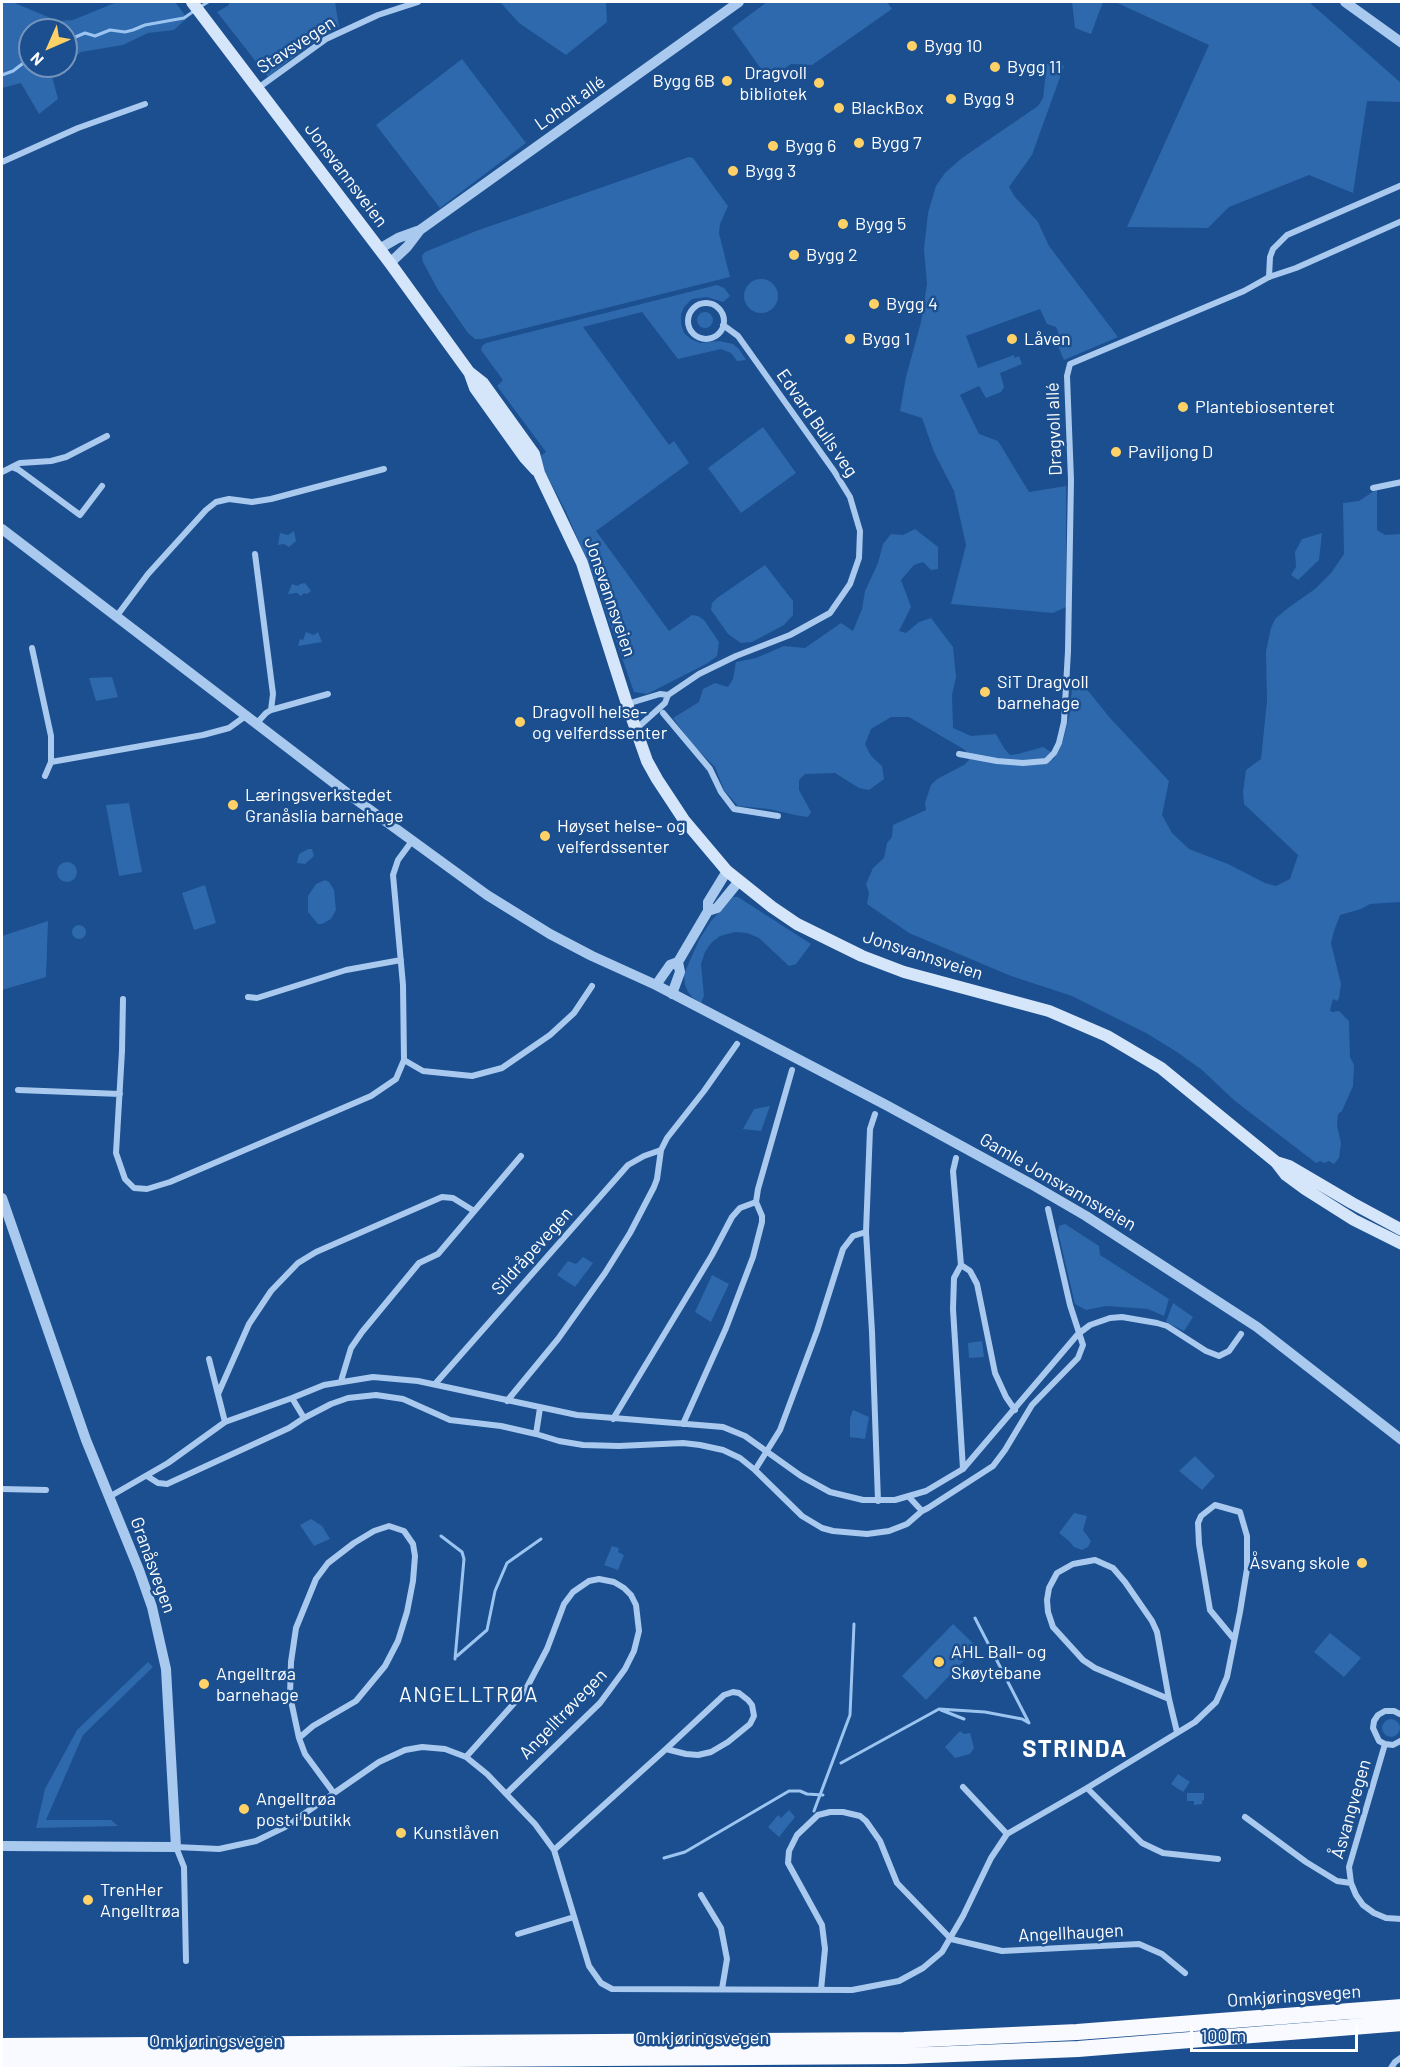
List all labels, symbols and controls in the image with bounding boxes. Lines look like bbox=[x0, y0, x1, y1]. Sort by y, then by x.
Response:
street label: Stavsvegen bbox=[253, 12, 339, 78]
north arrow bbox=[18, 18, 78, 78]
place label: Bygg 10 bbox=[924, 35, 982, 57]
marker: Bygg 10 bbox=[905, 39, 919, 53]
text: N bbox=[26, 49, 47, 70]
place label: Bygg 11 bbox=[1007, 56, 1062, 78]
marker: Bygg 11 bbox=[988, 60, 1002, 74]
place label: Dragvoll bibliotek bbox=[739, 62, 807, 104]
place label: Bygg 6B bbox=[653, 70, 715, 92]
street label: Loholt allé bbox=[531, 71, 609, 135]
marker: Bygg 6B bbox=[720, 74, 734, 88]
marker: Dragvoll bibliotek bbox=[812, 76, 826, 90]
place label: Bygg 9 bbox=[963, 88, 1014, 110]
marker: Bygg 9 bbox=[944, 92, 958, 106]
place label: BlackBox bbox=[851, 97, 923, 119]
marker: BlackBox bbox=[832, 101, 846, 115]
street label: Jonsvannsveien bbox=[300, 119, 392, 231]
place label: Bygg 7 bbox=[871, 132, 921, 154]
place label: Bygg 6 bbox=[785, 135, 836, 157]
marker: Bygg 7 bbox=[852, 136, 866, 150]
marker: Bygg 6 bbox=[766, 139, 780, 153]
place label: Bygg 3 bbox=[745, 160, 796, 182]
marker: Bygg 3 bbox=[726, 164, 740, 178]
place label: Bygg 5 bbox=[855, 213, 906, 235]
marker: Bygg 5 bbox=[836, 217, 850, 231]
place label: Bygg 2 bbox=[806, 244, 858, 266]
marker: Bygg 2 bbox=[787, 248, 801, 262]
place label: Bygg 4 bbox=[886, 293, 938, 315]
marker: Bygg 4 bbox=[867, 297, 881, 311]
place label: Bygg 1 bbox=[862, 328, 910, 350]
place label: Låven bbox=[1024, 328, 1071, 350]
marker: Bygg 1 bbox=[843, 332, 857, 346]
marker: Låven bbox=[1005, 332, 1019, 346]
street label: Edvard Bulls veg bbox=[772, 365, 862, 481]
street label: Dragvoll allé bbox=[1042, 382, 1066, 476]
place label: Plantebiosenteret bbox=[1195, 396, 1335, 418]
marker: Plantebiosenteret bbox=[1176, 400, 1190, 414]
place label: Paviljong D bbox=[1128, 441, 1213, 463]
marker: Paviljong D bbox=[1109, 445, 1123, 459]
street label: Jonsvannsveien bbox=[579, 534, 641, 660]
place label: SiT Dragvoll barnehage bbox=[997, 671, 1089, 714]
marker: SiT Dragvoll barnehage bbox=[978, 685, 992, 699]
place label: Dragvoll helse- og velferdssenter bbox=[532, 701, 667, 744]
marker: Dragvoll helse- og velferdssenter bbox=[513, 715, 527, 729]
place label: Læringsverkstedet Granåslia barnehage bbox=[245, 784, 404, 826]
marker: Læringsverkstedet Granåslia barnehage bbox=[226, 798, 240, 812]
place label: Høyset helse- og velferdssenter bbox=[557, 815, 686, 858]
marker: Høyset helse- og velferdssenter bbox=[538, 829, 552, 843]
street label: Jonsvannsveien bbox=[860, 925, 986, 985]
street label: Gamle Jonsvannsveien bbox=[976, 1128, 1140, 1236]
street label: Sildråpevegen bbox=[487, 1203, 577, 1299]
street label: Granåsvegen bbox=[126, 1514, 180, 1616]
place label: Åsvang skole bbox=[1250, 1552, 1350, 1574]
marker: Åsvang skole bbox=[1355, 1556, 1369, 1570]
place label: AHL Ball- og Skøytebane bbox=[951, 1641, 1046, 1684]
marker: AHL Ball- og Skøytebane bbox=[932, 1655, 946, 1669]
place label: Angelltrøa barnehage bbox=[216, 1663, 299, 1706]
street label: Angelltrøvegen bbox=[515, 1664, 611, 1764]
marker: Angelltrøa barnehage bbox=[197, 1677, 211, 1691]
district label: ANGELLTRØA bbox=[399, 1682, 539, 1708]
district label: STRINDA bbox=[1022, 1735, 1128, 1763]
street label: Åsvangvegen bbox=[1326, 1757, 1376, 1861]
place label: Angelltrøa post i butikk bbox=[256, 1788, 351, 1830]
marker: Angelltrøa post i butikk bbox=[237, 1802, 251, 1816]
place label: Kunstlåven bbox=[413, 1822, 499, 1844]
marker: Kunstlåven bbox=[394, 1826, 408, 1840]
place label: TrenHer Angelltrøa bbox=[100, 1879, 180, 1922]
marker: TrenHer Angelltrøa bbox=[81, 1893, 95, 1907]
street label: Angellhaugen bbox=[1018, 1919, 1124, 1947]
street label: Omkjøringsvegen bbox=[1226, 1981, 1362, 2011]
scale bar bbox=[1193, 2013, 1361, 2051]
text: 100 m bbox=[1201, 2024, 1246, 2046]
street label: Omkjøringsvegen bbox=[635, 2027, 769, 2049]
street label: Omkjøringsvegen bbox=[149, 2030, 283, 2052]

